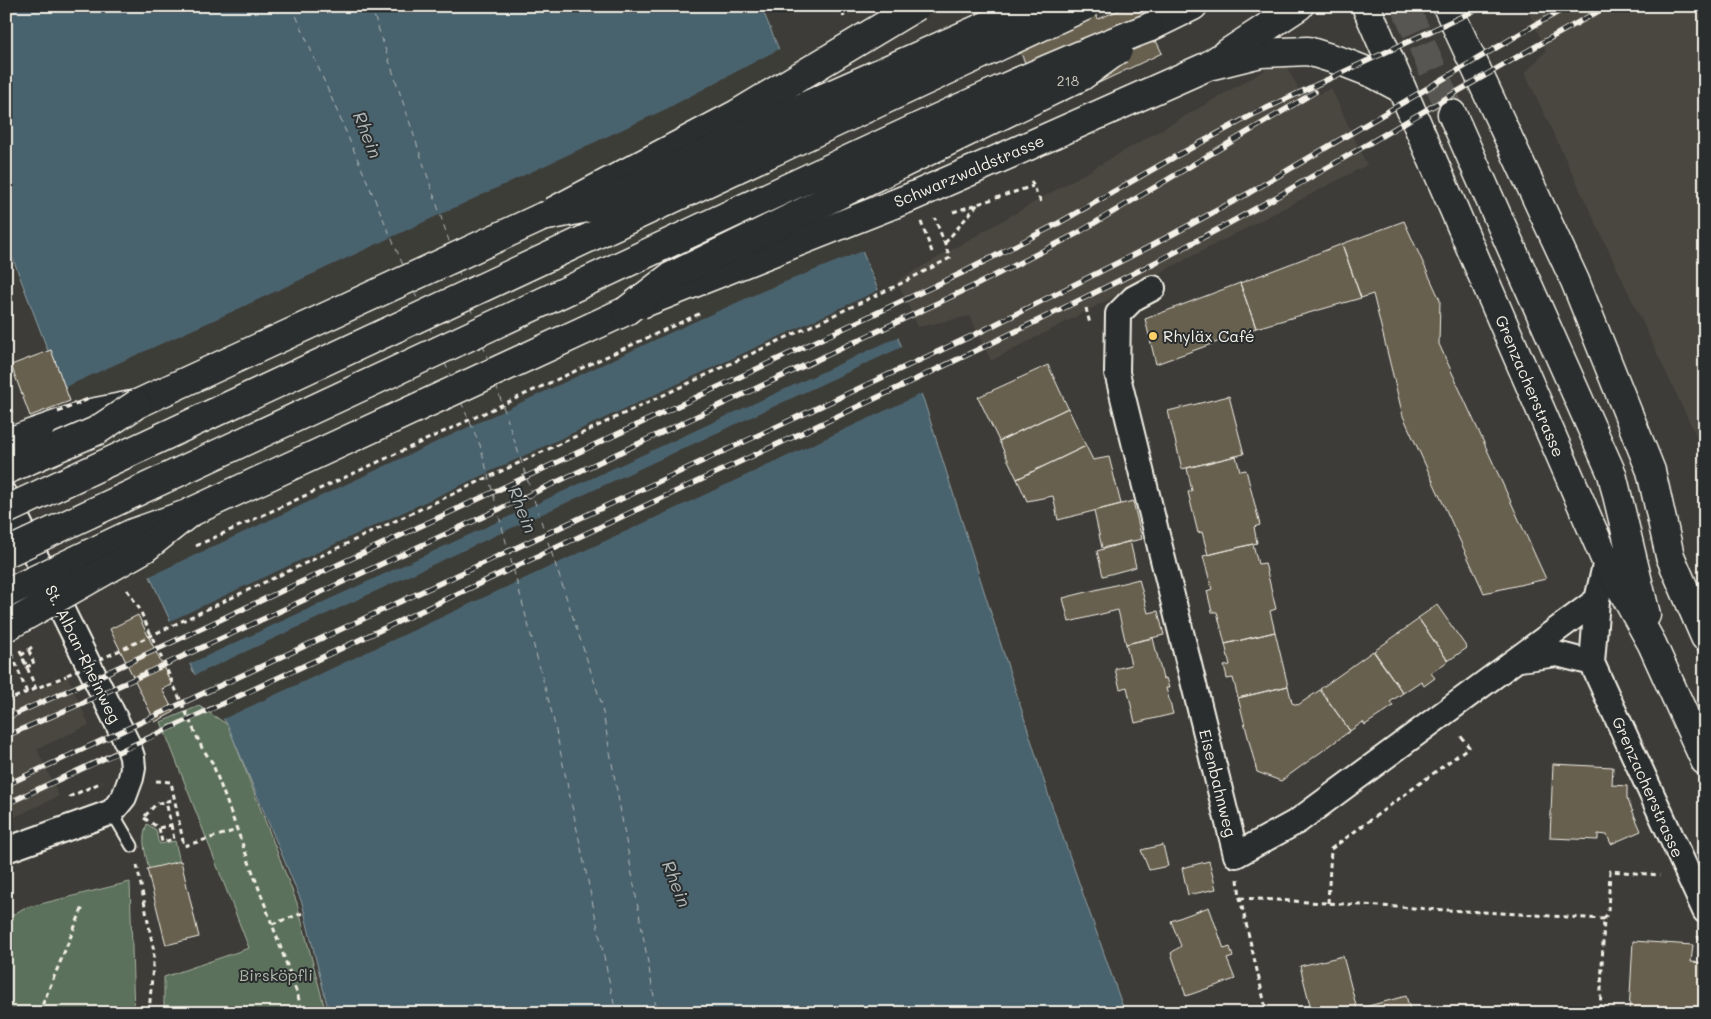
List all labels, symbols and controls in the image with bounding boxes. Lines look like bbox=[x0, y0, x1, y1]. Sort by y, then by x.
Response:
house number: 218 bbox=[1057, 71, 1079, 90]
water label: Rhein bbox=[348, 108, 388, 162]
street label: Schwarzwaldstrasse bbox=[890, 129, 1047, 212]
street label: Grenzacherstrasse bbox=[1491, 312, 1570, 460]
place label: Rhyläx Café bbox=[1163, 325, 1255, 346]
marker: Rhyläx Café bbox=[1147, 330, 1159, 342]
water label: Rhein bbox=[503, 483, 543, 537]
street label: St. Alban-Rheinweg bbox=[41, 581, 126, 726]
street label: Grenzacherstrasse bbox=[1608, 713, 1689, 861]
street label: Eisenbahnweg bbox=[1195, 727, 1242, 839]
water label: Rhein bbox=[657, 857, 697, 911]
park label: Birsköpfli bbox=[239, 964, 313, 985]

